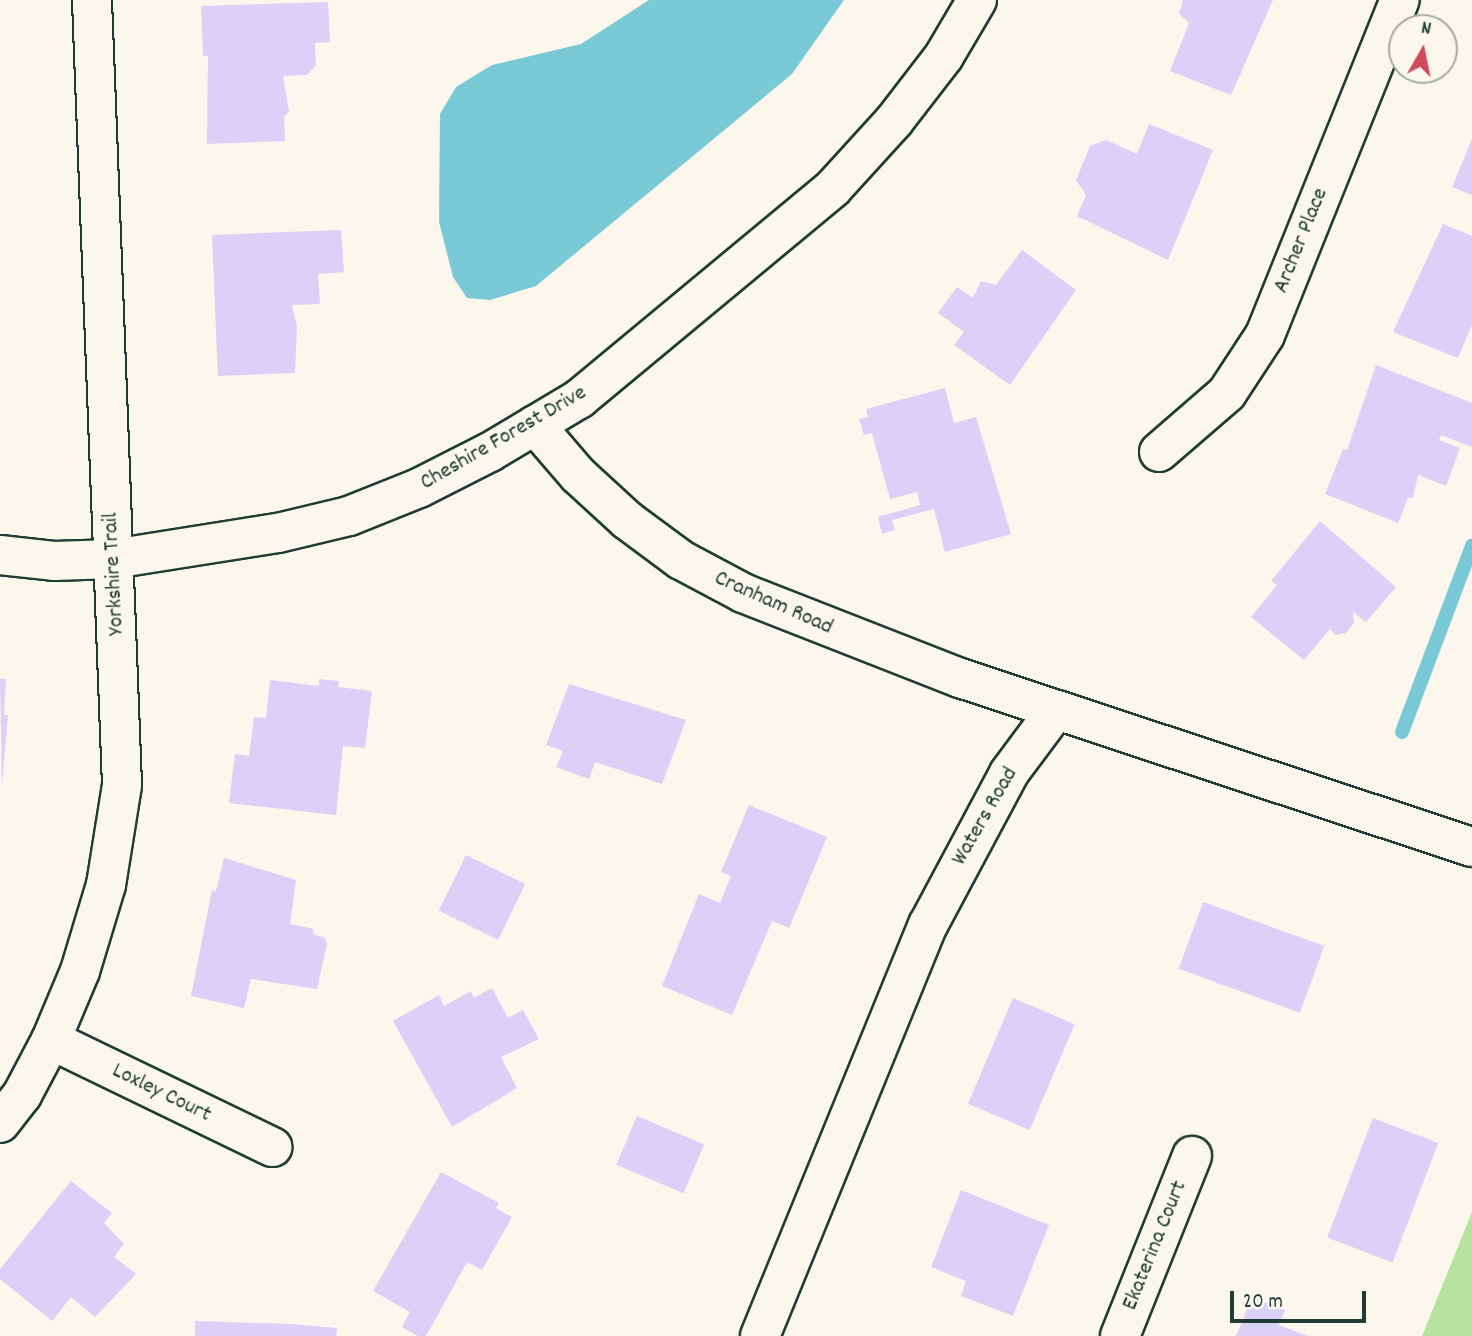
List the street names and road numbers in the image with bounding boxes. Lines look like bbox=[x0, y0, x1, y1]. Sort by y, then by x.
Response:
street label: Archer Place bbox=[1268, 184, 1336, 298]
street label: Cheshire Forest Drive bbox=[416, 380, 592, 498]
street label: Yorkshire Trail bbox=[98, 512, 132, 636]
street label: Cranham Road bbox=[710, 566, 836, 642]
street label: Waters Road bbox=[947, 763, 1025, 871]
street label: Loxley Court bbox=[107, 1058, 215, 1130]
street label: Ekaterina Court bbox=[1118, 1177, 1194, 1315]

